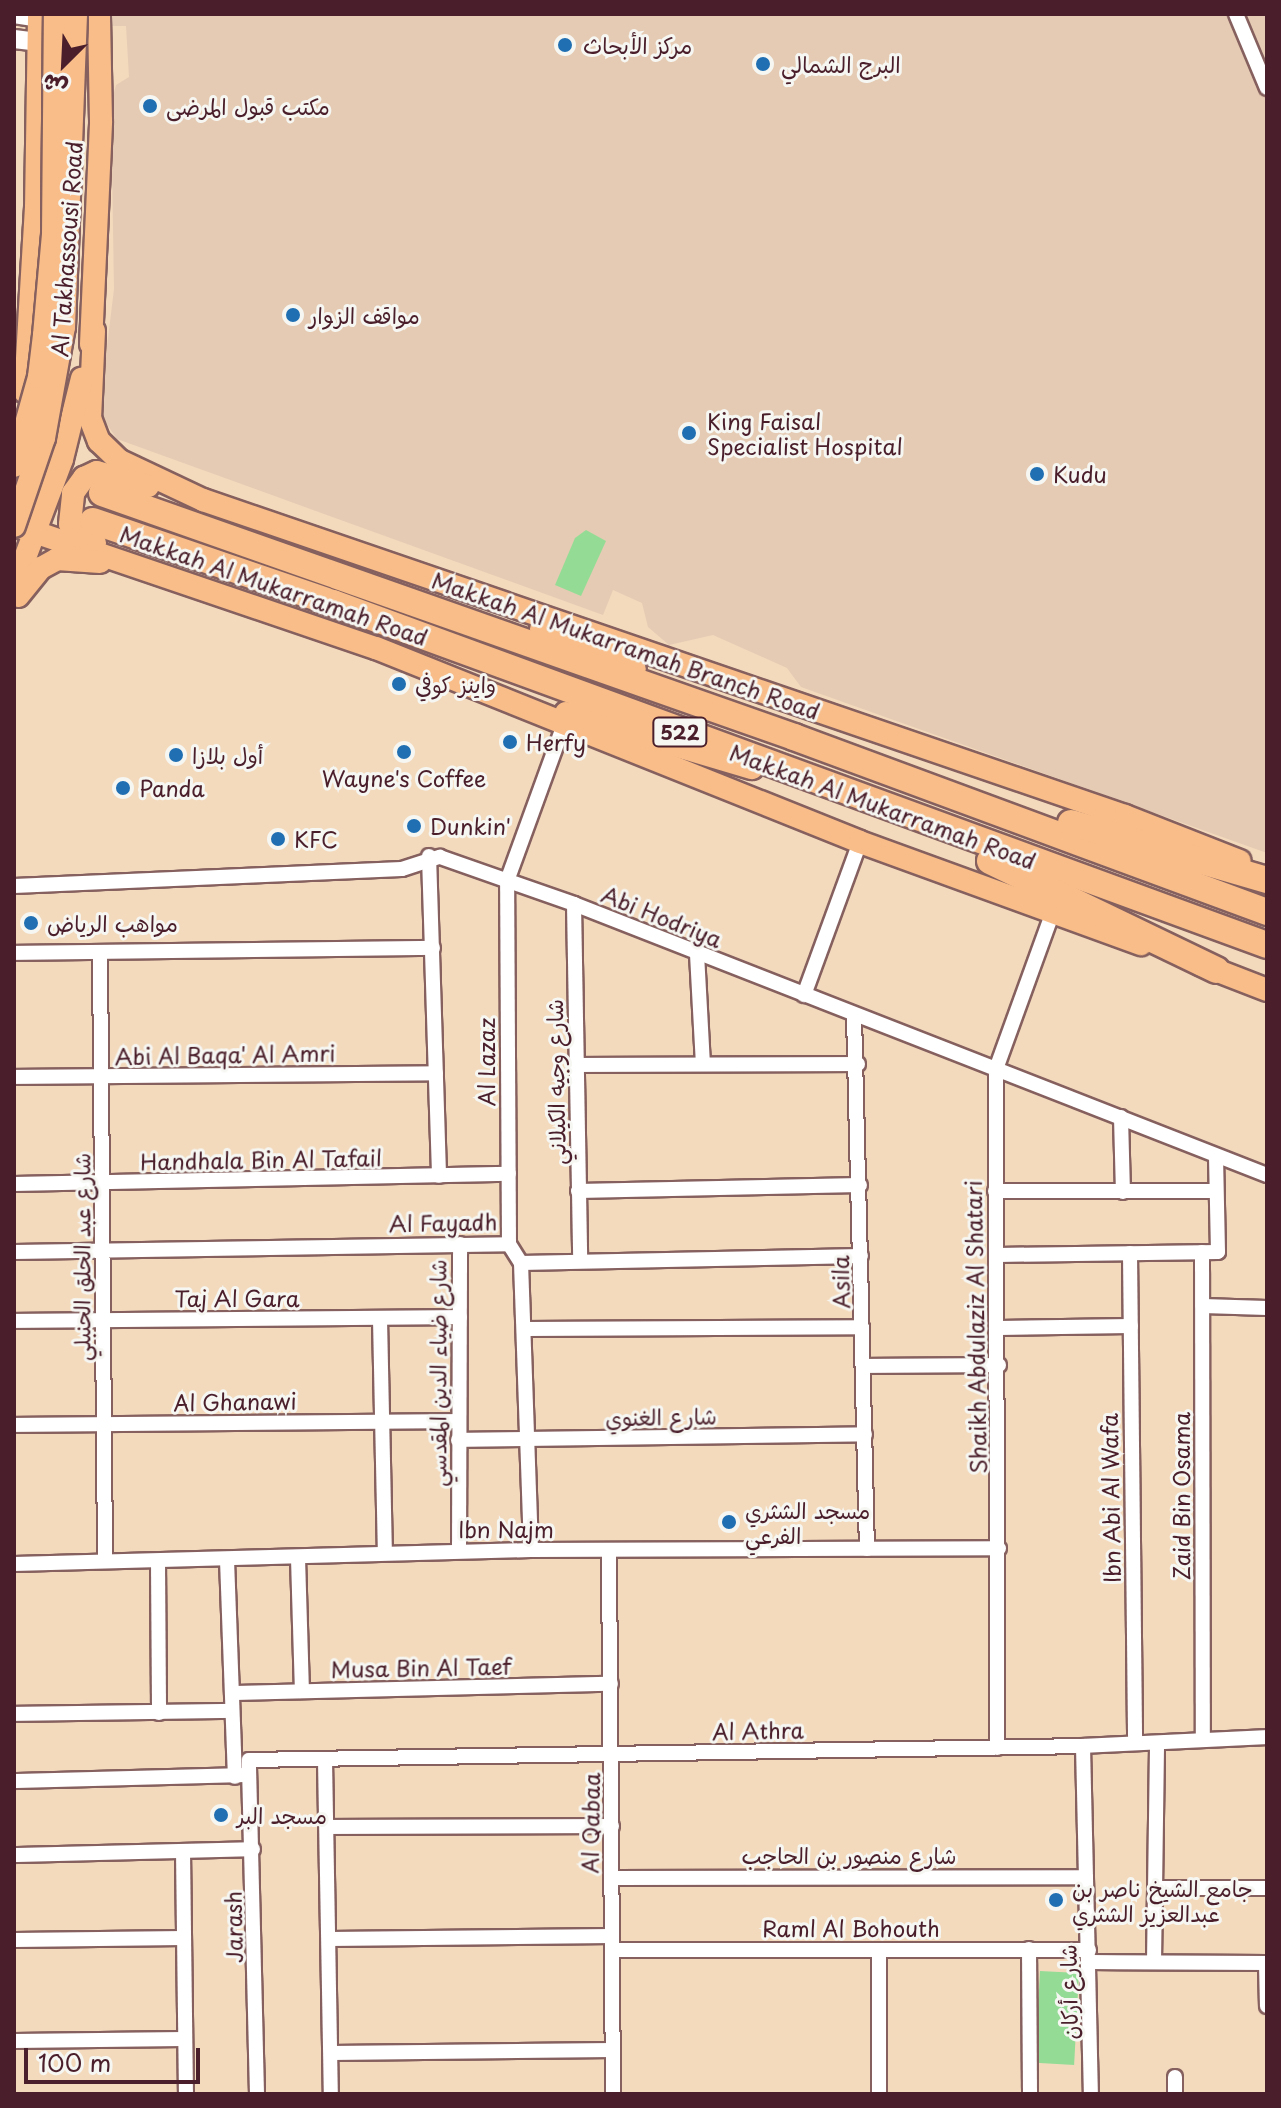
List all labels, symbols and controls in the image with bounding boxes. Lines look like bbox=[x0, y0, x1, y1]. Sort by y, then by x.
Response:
north arrow bbox=[24, 24, 104, 104]
place label: مركز الأبحاث bbox=[583, 32, 692, 58]
marker: مركز الأبحاث bbox=[554, 34, 576, 56]
place label: البرج الشمالي bbox=[781, 51, 901, 77]
marker: البرج الشمالي bbox=[752, 53, 774, 75]
text: ش bbox=[36, 66, 72, 106]
place label: مكتب قبول المرضى bbox=[166, 93, 330, 119]
marker: مكتب قبول المرضى bbox=[141, 97, 159, 115]
street label: Al Takhassousi Road bbox=[45, 140, 87, 358]
place label: مواقف الزوار bbox=[309, 302, 420, 328]
marker: مواقف الزوار bbox=[284, 306, 302, 324]
place label: King Faisal Specialist Hospital bbox=[707, 407, 903, 458]
marker: King Faisal Specialist Hospital bbox=[678, 422, 700, 444]
place label: Kudu bbox=[1053, 461, 1107, 487]
marker: Kudu bbox=[1028, 465, 1046, 483]
street label: Makkah Al Mukarramah Road bbox=[116, 520, 432, 650]
street label: Makkah Al Mukarramah Branch Road bbox=[429, 566, 823, 724]
place label: واينز كوفي bbox=[415, 671, 496, 697]
marker: واينز كوفي bbox=[390, 675, 408, 693]
road number: 522 bbox=[652, 716, 708, 748]
place label: Herfy bbox=[526, 729, 586, 755]
marker: Herfy bbox=[501, 733, 519, 751]
street label: Makkah Al Mukarramah Road bbox=[726, 738, 1040, 874]
place label: أول بلازا bbox=[192, 742, 263, 768]
marker: Wayne's Coffee bbox=[395, 743, 413, 761]
marker: أول بلازا bbox=[167, 746, 185, 764]
place label: Wayne's Coffee bbox=[322, 765, 486, 791]
place label: Panda bbox=[139, 775, 205, 801]
marker: Panda bbox=[114, 779, 132, 797]
place label: Dunkin' bbox=[430, 813, 511, 839]
marker: Dunkin' bbox=[405, 817, 423, 835]
place label: KFC bbox=[294, 826, 338, 852]
marker: KFC bbox=[269, 830, 287, 848]
street label: Abi Hodriya bbox=[598, 880, 726, 952]
place label: مواهب الرياض bbox=[47, 910, 178, 936]
marker: مواهب الرياض bbox=[22, 914, 40, 932]
street label: شارع وجيه الكيلاني bbox=[540, 999, 570, 1165]
street label: Al Lazaz bbox=[473, 1017, 499, 1107]
street label: Abi Al Baqa' Al Amri bbox=[113, 1039, 337, 1069]
street label: Handhala Bin Al Tafail bbox=[140, 1144, 382, 1174]
street label: شارع عبد الحلق الحنبلي bbox=[68, 1153, 94, 1361]
street label: Shaikh Abdulaziz Al Shatari bbox=[959, 1178, 991, 1476]
street label: Al Fayadh bbox=[389, 1208, 497, 1236]
street label: Asila bbox=[826, 1255, 854, 1309]
street label: شارع ضياء الدين المقدسي bbox=[424, 1259, 450, 1487]
street label: Taj Al Gara bbox=[175, 1285, 299, 1311]
street label: Al Ghanawi bbox=[173, 1387, 297, 1415]
street label: شارع الغنوي bbox=[605, 1402, 717, 1430]
street label: Zaid Bin Osama bbox=[1168, 1411, 1194, 1581]
street label: Ibn Abi Al Wafa bbox=[1095, 1413, 1125, 1583]
place label: مسجد الشثري الفرعي bbox=[745, 1496, 870, 1548]
marker: مسجد الشثري الفرعي bbox=[720, 1513, 738, 1531]
street label: Ibn Najm bbox=[458, 1516, 554, 1542]
street label: Musa Bin Al Taef bbox=[330, 1652, 512, 1682]
street label: Al Athra bbox=[711, 1716, 805, 1744]
street label: Al Qabaa bbox=[576, 1772, 604, 1874]
place label: مسجد البر bbox=[237, 1802, 327, 1828]
marker: مسجد البر bbox=[212, 1806, 230, 1824]
street label: شارع منصور بن الحاجب bbox=[741, 1842, 957, 1868]
place label: جامع الشيخ ناصر بن عبدالعزيز الشثري bbox=[1072, 1874, 1253, 1926]
street label: Jarash bbox=[219, 1891, 247, 1963]
marker: جامع الشيخ ناصر بن عبدالعزيز الشثري bbox=[1047, 1891, 1065, 1909]
street label: Raml Al Bohouth bbox=[761, 1915, 941, 1941]
street label: شارع أركان bbox=[1054, 1944, 1082, 2040]
scale bar bbox=[28, 2032, 204, 2082]
text: 100 m bbox=[38, 2044, 111, 2080]

